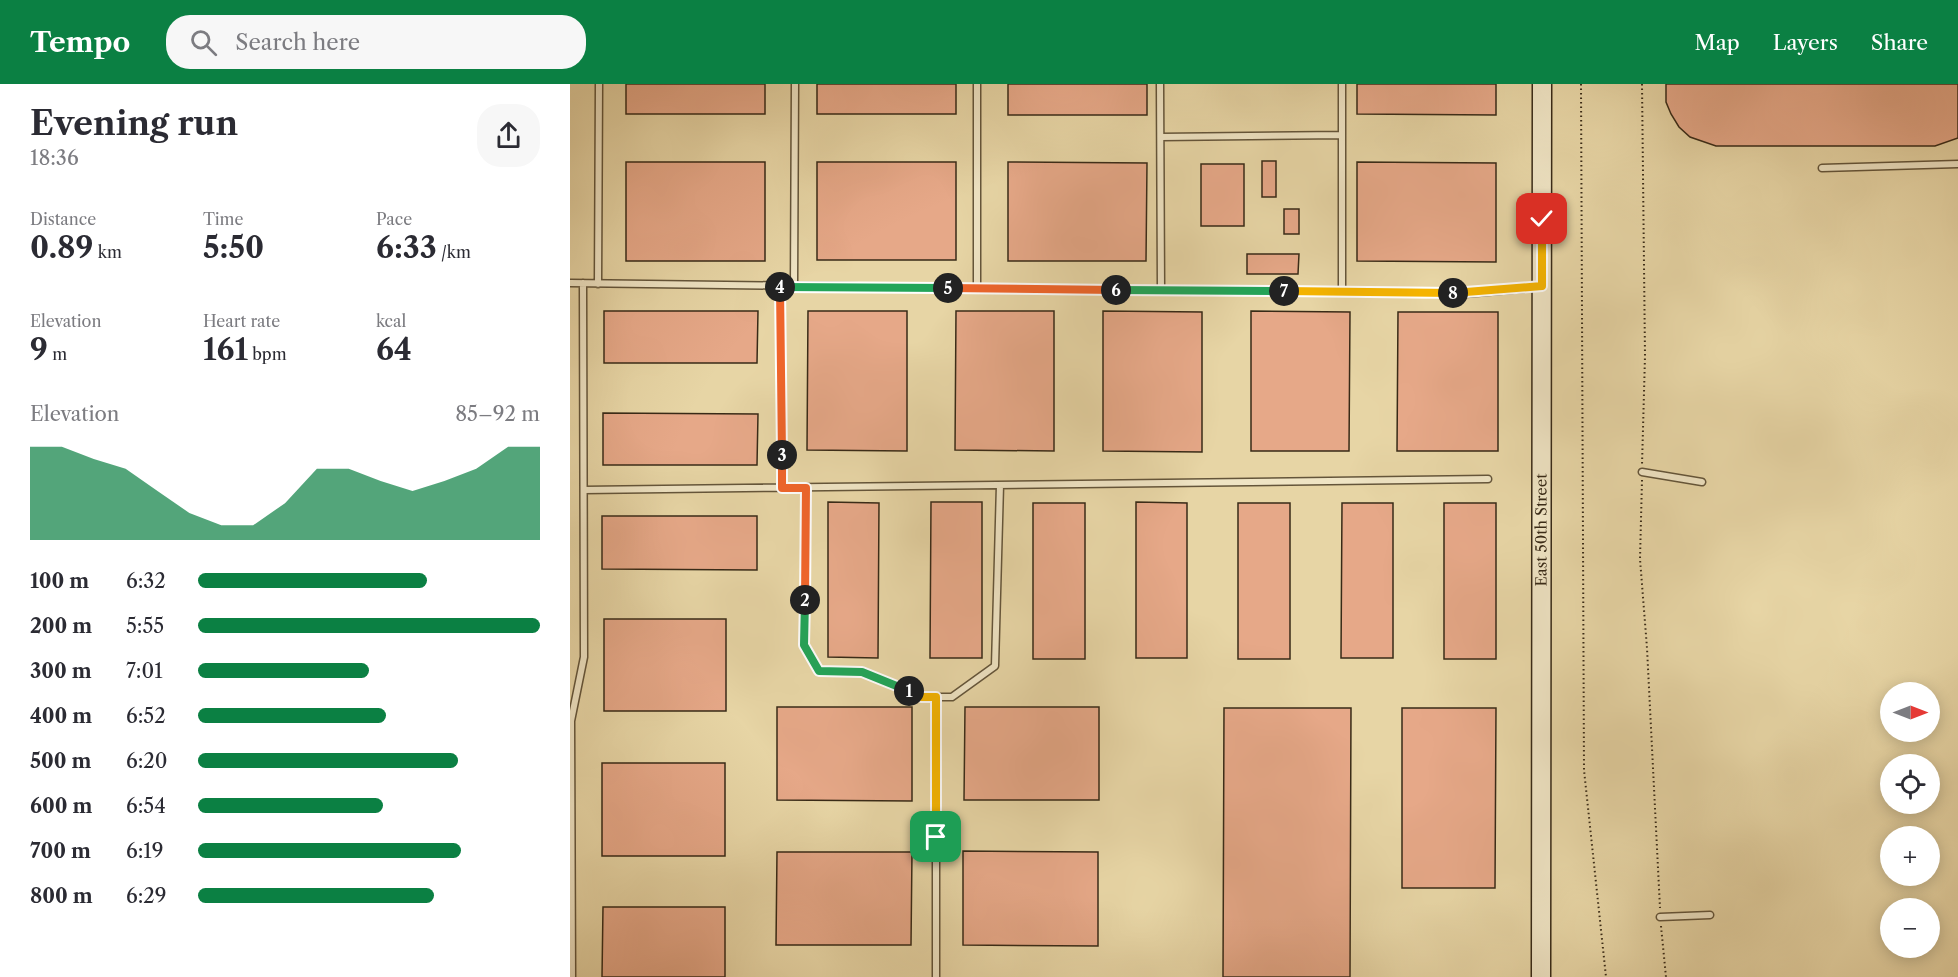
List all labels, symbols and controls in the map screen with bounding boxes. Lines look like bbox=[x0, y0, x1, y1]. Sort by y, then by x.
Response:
search box bbox=[166, 15, 586, 69]
text: Tempo bbox=[30, 25, 130, 59]
icon: search bbox=[187, 26, 220, 59]
text: Search here bbox=[235, 29, 360, 56]
text: Map bbox=[1695, 30, 1740, 55]
text: Layers bbox=[1773, 30, 1838, 55]
text: Share bbox=[1871, 30, 1928, 55]
text: Evening run bbox=[30, 103, 238, 144]
button: share bbox=[477, 104, 540, 167]
text: 18:36 bbox=[30, 146, 79, 170]
pin bbox=[1516, 193, 1567, 244]
icon: check bbox=[1525, 202, 1558, 235]
text: Distance bbox=[30, 209, 96, 229]
text: Time bbox=[203, 209, 243, 229]
text: Pace bbox=[376, 209, 412, 229]
text: 0.89 bbox=[30, 229, 93, 266]
text: 5:50 bbox=[203, 229, 264, 266]
text: 6:33 bbox=[376, 229, 437, 266]
text: km bbox=[93, 242, 122, 262]
text: /km bbox=[437, 242, 471, 262]
pin: 4 bbox=[765, 272, 795, 302]
pin: 5 bbox=[933, 273, 963, 303]
pin: 6 bbox=[1101, 275, 1131, 305]
pin: 7 bbox=[1269, 276, 1299, 306]
text: 4 bbox=[775, 277, 785, 297]
text: 5 bbox=[944, 278, 952, 298]
pin: 8 bbox=[1438, 278, 1468, 308]
text: 6 bbox=[1111, 280, 1121, 300]
text: 7 bbox=[1280, 281, 1288, 301]
text: 8 bbox=[1448, 283, 1458, 303]
text: Elevation bbox=[30, 311, 101, 331]
text: Heart rate bbox=[203, 311, 280, 331]
text: kcal bbox=[376, 311, 406, 331]
text: 9 bbox=[30, 331, 48, 368]
text: 161 bbox=[203, 331, 248, 368]
text: 64 bbox=[376, 331, 412, 368]
text: m bbox=[48, 344, 67, 364]
text: bpm bbox=[248, 344, 287, 364]
text: Elevation bbox=[30, 402, 119, 426]
text: 85–92 m bbox=[455, 402, 540, 426]
pin: 3 bbox=[767, 440, 797, 470]
text: 3 bbox=[777, 445, 787, 465]
street label: East 50th Street bbox=[1531, 473, 1551, 586]
text: 100 m bbox=[30, 569, 89, 593]
text: 6:32 bbox=[126, 569, 166, 593]
pin: 2 bbox=[790, 585, 820, 615]
text: 2 bbox=[800, 590, 810, 610]
text: 200 m bbox=[30, 614, 92, 638]
text: 5:55 bbox=[126, 614, 164, 638]
text: 300 m bbox=[30, 659, 92, 683]
text: 7:01 bbox=[126, 659, 163, 683]
pin: 1 bbox=[894, 676, 924, 706]
text: 1 bbox=[905, 681, 913, 701]
north arrow bbox=[1880, 682, 1940, 742]
map controls bbox=[1880, 682, 1940, 958]
text: 400 m bbox=[30, 704, 92, 728]
text: 6:52 bbox=[126, 704, 166, 728]
text: 500 m bbox=[30, 749, 91, 773]
text: 6:20 bbox=[126, 749, 168, 773]
button: locate bbox=[1880, 754, 1940, 814]
text: 600 m bbox=[30, 794, 92, 818]
text: 6:54 bbox=[126, 794, 166, 818]
pin bbox=[910, 811, 961, 862]
icon: arrive bbox=[919, 820, 952, 853]
button: + bbox=[1880, 826, 1940, 886]
text: 700 m bbox=[30, 839, 91, 863]
text: 6:19 bbox=[126, 839, 163, 863]
text: 800 m bbox=[30, 884, 93, 908]
text: 6:29 bbox=[126, 884, 167, 908]
button: − bbox=[1880, 898, 1940, 958]

